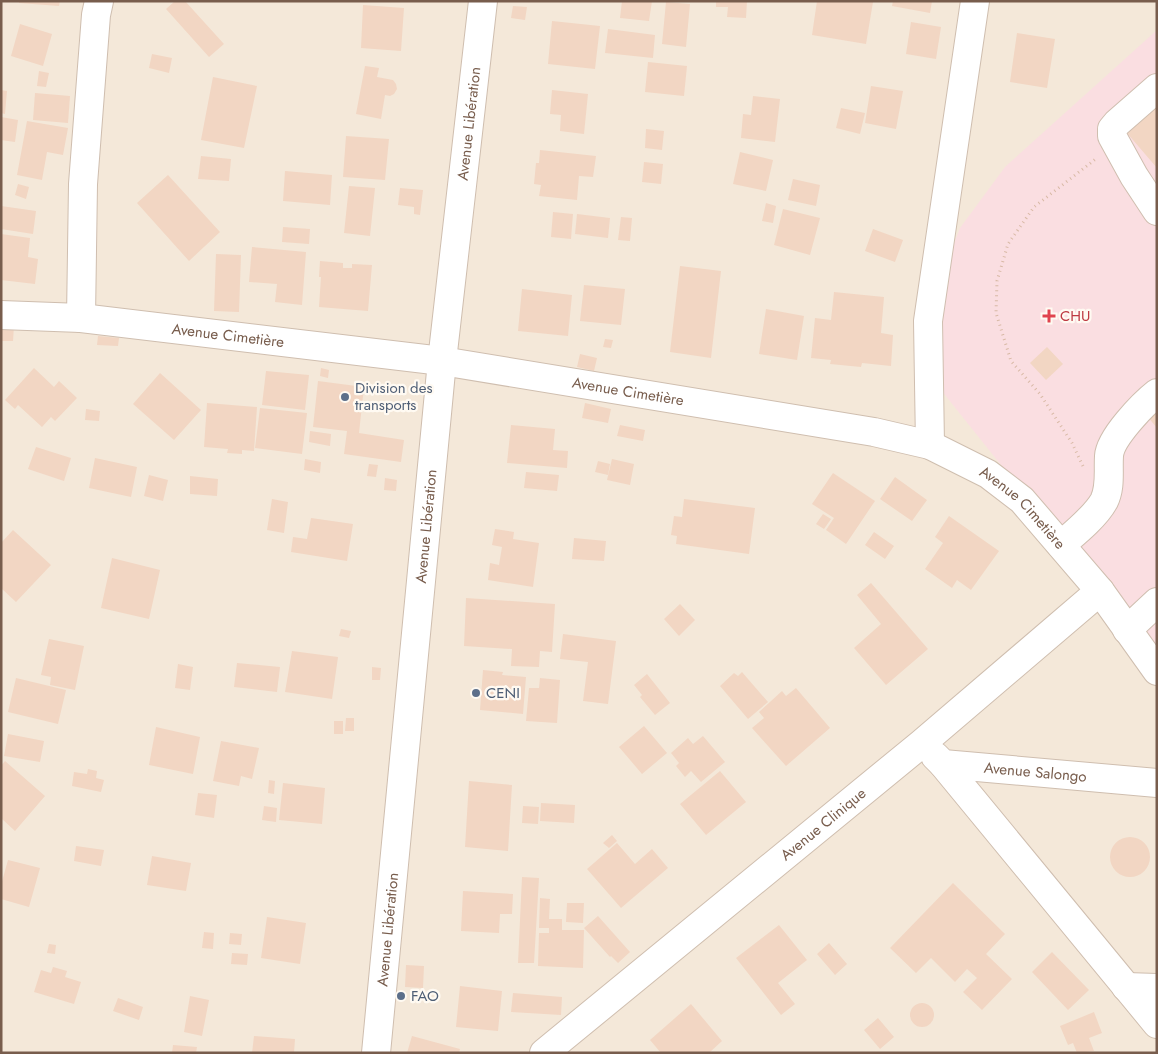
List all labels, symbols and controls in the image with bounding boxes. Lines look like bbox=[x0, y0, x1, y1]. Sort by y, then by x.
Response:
street label: Avenue Libération bbox=[452, 66, 486, 182]
place label: CHU bbox=[1060, 305, 1090, 327]
marker: CHU bbox=[1042, 309, 1056, 323]
street label: Avenue Cimetière bbox=[171, 318, 285, 353]
street label: Avenue Cimetière bbox=[570, 372, 686, 412]
place label: Division des transports bbox=[355, 377, 432, 416]
marker: Division des transports bbox=[339, 391, 351, 403]
street label: Avenue Cimetière bbox=[976, 461, 1071, 554]
street label: Avenue Libération bbox=[410, 468, 443, 584]
place label: CENI bbox=[486, 682, 520, 704]
marker: CENI bbox=[470, 687, 482, 699]
street label: Avenue Salongo bbox=[983, 757, 1088, 788]
street label: Avenue Clinique bbox=[776, 782, 871, 866]
street label: Avenue Libération bbox=[371, 872, 404, 987]
place label: FAO bbox=[411, 985, 439, 1007]
marker: FAO bbox=[395, 990, 407, 1002]

